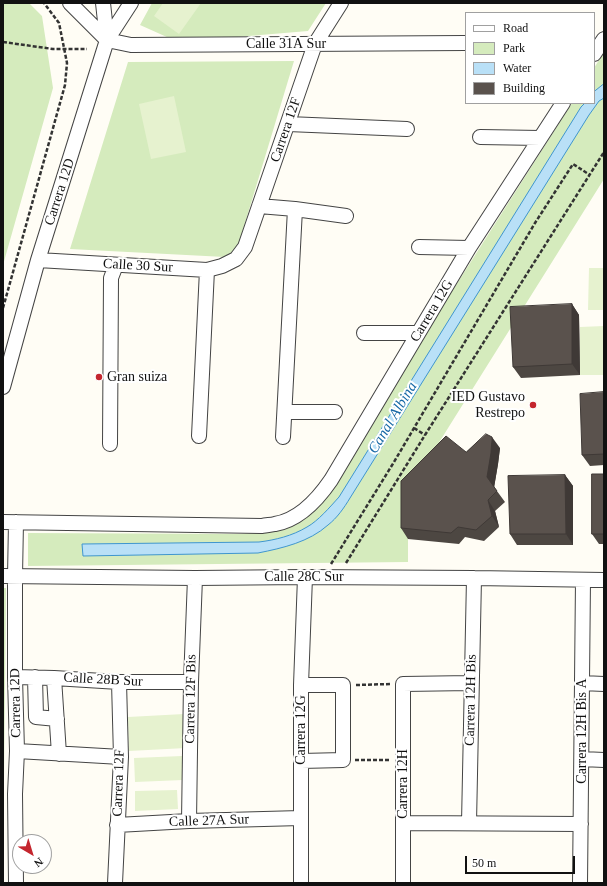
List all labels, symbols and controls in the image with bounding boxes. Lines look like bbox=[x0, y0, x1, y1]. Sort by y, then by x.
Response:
legend bbox=[465, 12, 595, 104]
text: Road bbox=[503, 21, 528, 35]
street label: Calle 31A Sur bbox=[246, 36, 326, 52]
text: Park bbox=[503, 41, 525, 55]
text: Water bbox=[503, 61, 531, 75]
text: Building bbox=[503, 81, 545, 95]
street label: Carrera 12F bbox=[267, 95, 305, 165]
street label: Carrera 12D bbox=[41, 156, 79, 228]
street label: Calle 30 Sur bbox=[103, 256, 173, 276]
street label: Carrera 12G bbox=[407, 277, 457, 345]
place label: Gran suiza bbox=[107, 369, 167, 385]
marker: Gran suiza bbox=[94, 372, 104, 382]
water label: Canal Albina bbox=[365, 379, 421, 457]
place label: IED Gustavo Restrepo bbox=[452, 389, 525, 422]
marker: IED Gustavo Restrepo bbox=[528, 400, 538, 410]
street label: Calle 28C Sur bbox=[264, 569, 344, 585]
street label: Carrera 12F Bis bbox=[182, 654, 200, 744]
street label: Carrera 12H Bis bbox=[462, 654, 480, 746]
street label: Carrera 12D bbox=[7, 668, 25, 738]
street label: Calle 28B Sur bbox=[63, 670, 143, 690]
street label: Carrera 12H Bis A bbox=[574, 678, 590, 784]
street label: Carrera 12G bbox=[293, 695, 309, 765]
street label: Carrera 12F bbox=[109, 749, 129, 817]
street label: Carrera 12H bbox=[395, 749, 411, 819]
street label: Calle 27A Sur bbox=[169, 811, 249, 831]
north arrow bbox=[12, 834, 52, 874]
scale bar bbox=[467, 848, 577, 874]
text: N bbox=[32, 855, 46, 870]
text: 50 m bbox=[472, 856, 496, 870]

